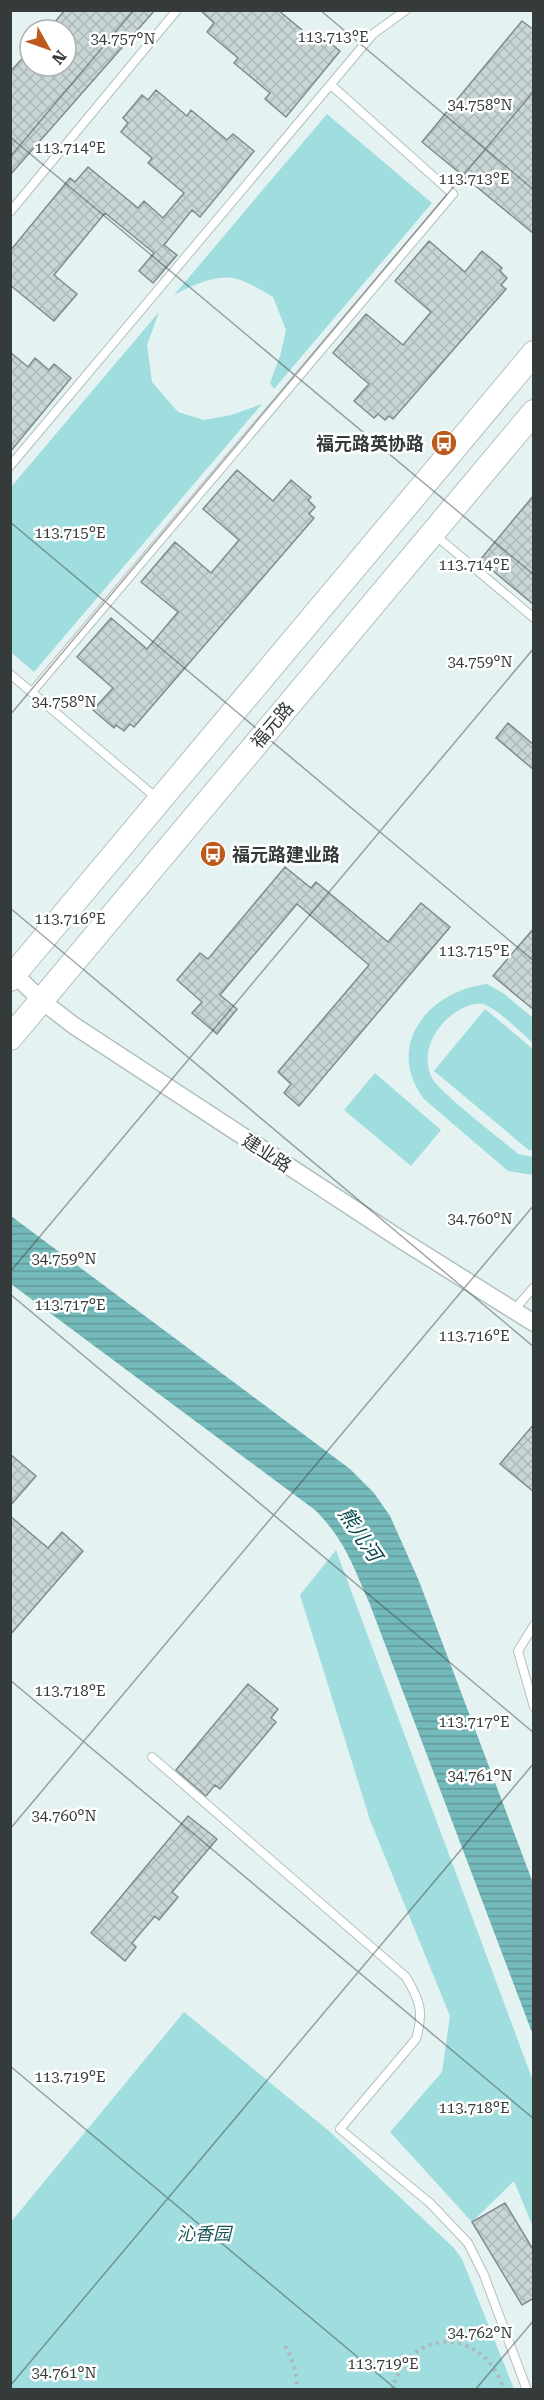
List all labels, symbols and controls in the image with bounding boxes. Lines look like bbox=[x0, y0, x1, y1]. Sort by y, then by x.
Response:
north arrow bbox=[18, 18, 78, 78]
text: 113.713°E bbox=[297, 28, 369, 46]
text: 34.757°N bbox=[90, 30, 156, 48]
text: N bbox=[48, 46, 70, 68]
text: 34.758°N bbox=[447, 96, 513, 114]
text: 113.714°E bbox=[34, 139, 106, 157]
text: 113.713°E bbox=[438, 170, 510, 188]
bus stop icon: 福元路英协路 bbox=[429, 428, 459, 458]
place label: 福元路英协路 bbox=[316, 433, 424, 454]
text: 113.715°E bbox=[34, 524, 106, 542]
text: 113.714°E bbox=[438, 556, 510, 574]
text: 34.759°N bbox=[447, 653, 513, 671]
text: 34.758°N bbox=[31, 693, 97, 711]
street label: 福元路 bbox=[247, 698, 297, 752]
bus stop icon: 福元路建业路 bbox=[198, 839, 228, 869]
place label: 福元路建业路 bbox=[232, 844, 340, 865]
text: 113.716°E bbox=[34, 910, 106, 928]
text: 113.715°E bbox=[438, 942, 510, 960]
street label: 建业路 bbox=[239, 1129, 295, 1177]
text: 34.760°N bbox=[447, 1210, 513, 1228]
text: 34.759°N bbox=[31, 1250, 97, 1268]
text: 113.717°E bbox=[34, 1296, 106, 1314]
text: 113.716°E bbox=[438, 1327, 510, 1345]
water label: 熊儿河 bbox=[333, 1502, 389, 1569]
text: 113.718°E bbox=[34, 1682, 106, 1700]
text: 113.717°E bbox=[438, 1713, 510, 1731]
text: 34.761°N bbox=[447, 1767, 513, 1785]
text: 34.760°N bbox=[31, 1807, 97, 1825]
text: 113.719°E bbox=[34, 2068, 106, 2086]
text: 113.718°E bbox=[438, 2099, 510, 2117]
park label: 沁香园 bbox=[177, 2223, 234, 2244]
text: 34.762°N bbox=[447, 2324, 513, 2342]
text: 113.719°E bbox=[347, 2355, 419, 2373]
text: 34.761°N bbox=[31, 2364, 97, 2382]

